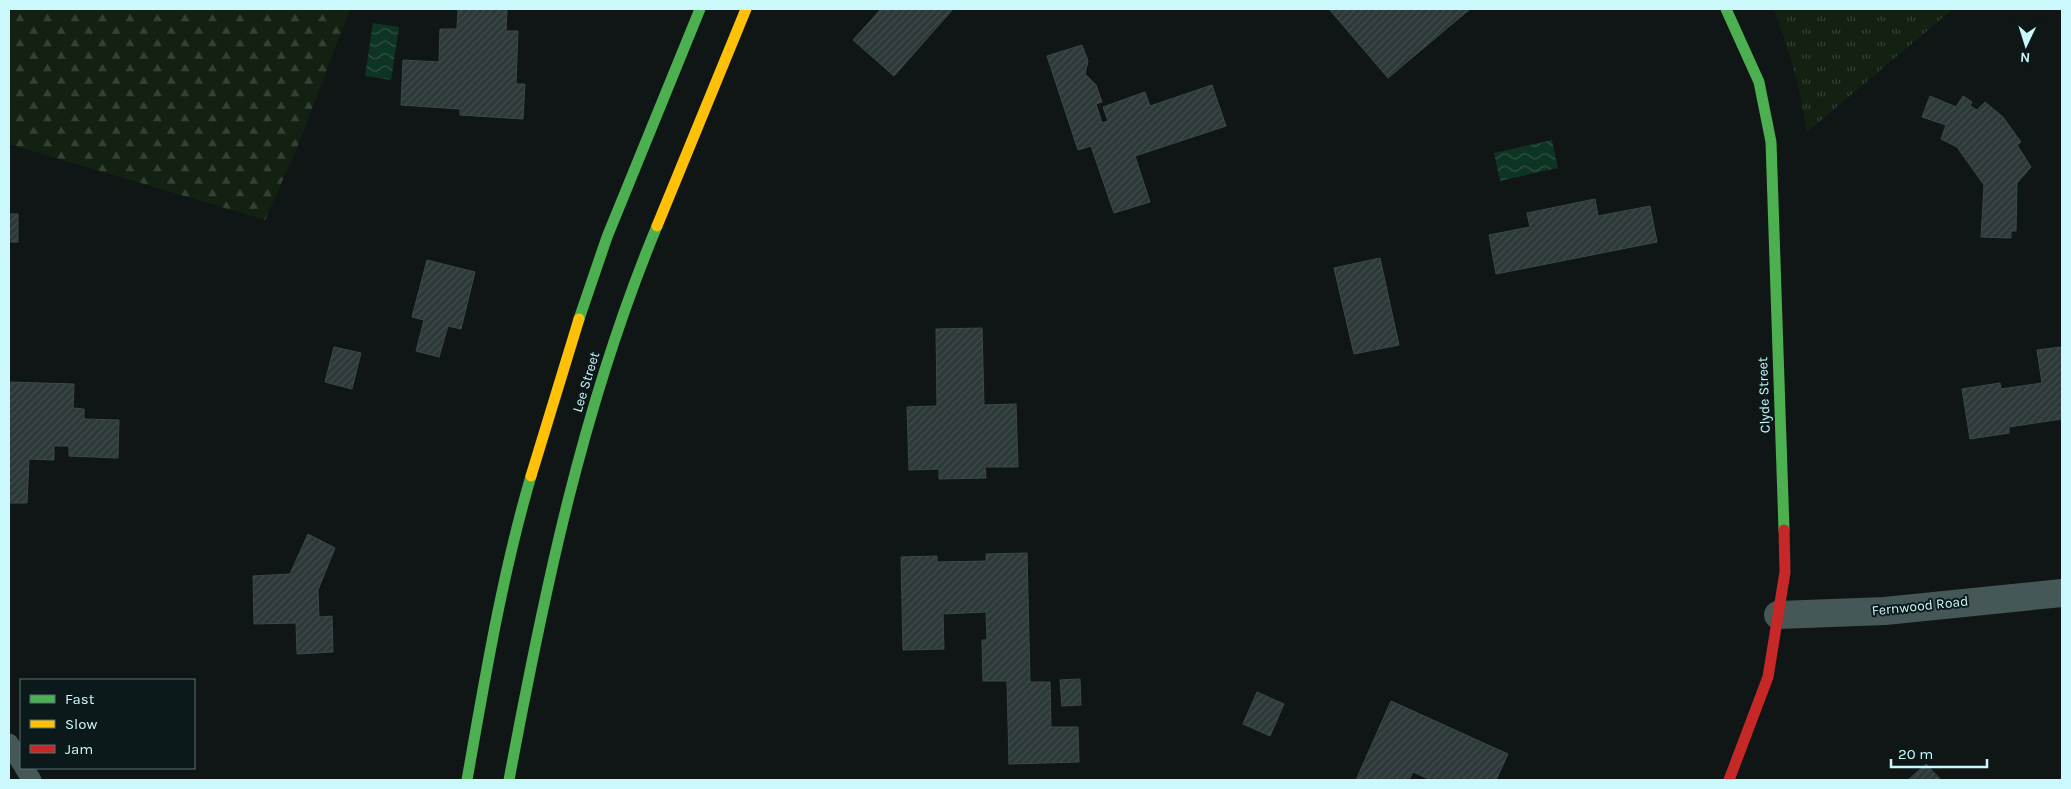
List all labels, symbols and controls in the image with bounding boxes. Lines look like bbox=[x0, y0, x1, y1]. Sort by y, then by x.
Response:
north arrow bbox=[2001, 20, 2051, 70]
text: N bbox=[2020, 49, 2031, 66]
street label: Lee Street bbox=[569, 350, 603, 414]
street label: Clyde Street bbox=[1754, 357, 1774, 433]
street label: Fernwood Road bbox=[1871, 592, 1969, 620]
legend bbox=[20, 679, 195, 769]
text: Fast bbox=[65, 690, 95, 708]
text: Slow bbox=[65, 715, 97, 733]
scale bar bbox=[1891, 736, 1987, 768]
text: Jam bbox=[65, 740, 93, 758]
text: 20 m bbox=[1898, 745, 1933, 763]

